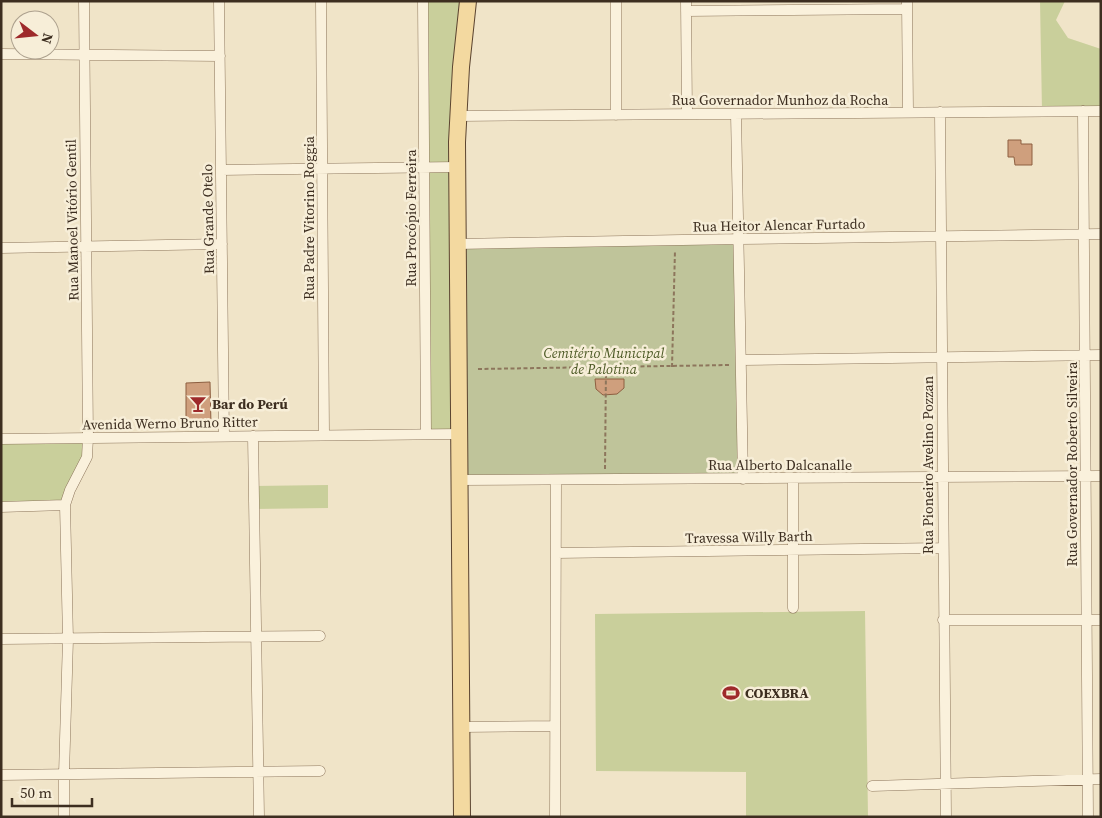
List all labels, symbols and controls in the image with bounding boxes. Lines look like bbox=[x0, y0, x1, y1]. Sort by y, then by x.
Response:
north arrow bbox=[10, 10, 60, 60]
text: N bbox=[36, 31, 59, 46]
street label: Rua Governador Munhoz da Rocha bbox=[672, 90, 889, 110]
street label: Rua Padre Vitorino Roggia bbox=[299, 135, 319, 300]
street label: Rua Manoel Vitório Gentil bbox=[61, 139, 83, 301]
street label: Rua Procópio Ferreira bbox=[401, 148, 421, 287]
street label: Rua Grande Otelo bbox=[197, 164, 219, 274]
street label: Rua Heitor Alencar Furtado bbox=[693, 213, 866, 237]
park label: Cemitério Municipal de Palotina bbox=[544, 343, 665, 379]
street label: Rua Governador Roberto Silveira bbox=[1062, 361, 1082, 566]
street label: Rua Pioneiro Avelino Pozzan bbox=[918, 375, 938, 554]
bar icon: Bar do Perú bbox=[188, 394, 208, 414]
place label: Bar do Perú bbox=[212, 394, 288, 414]
street label: Avenida Werno Bruno Ritter bbox=[82, 411, 258, 435]
street label: Rua Alberto Dalcanalle bbox=[708, 455, 852, 475]
street label: Travessa Willy Barth bbox=[685, 526, 813, 548]
sports icon: COEXBRA bbox=[721, 683, 741, 703]
place label: COEXBRA bbox=[745, 683, 809, 703]
scale bar bbox=[12, 776, 92, 808]
text: 50 m bbox=[20, 782, 52, 803]

